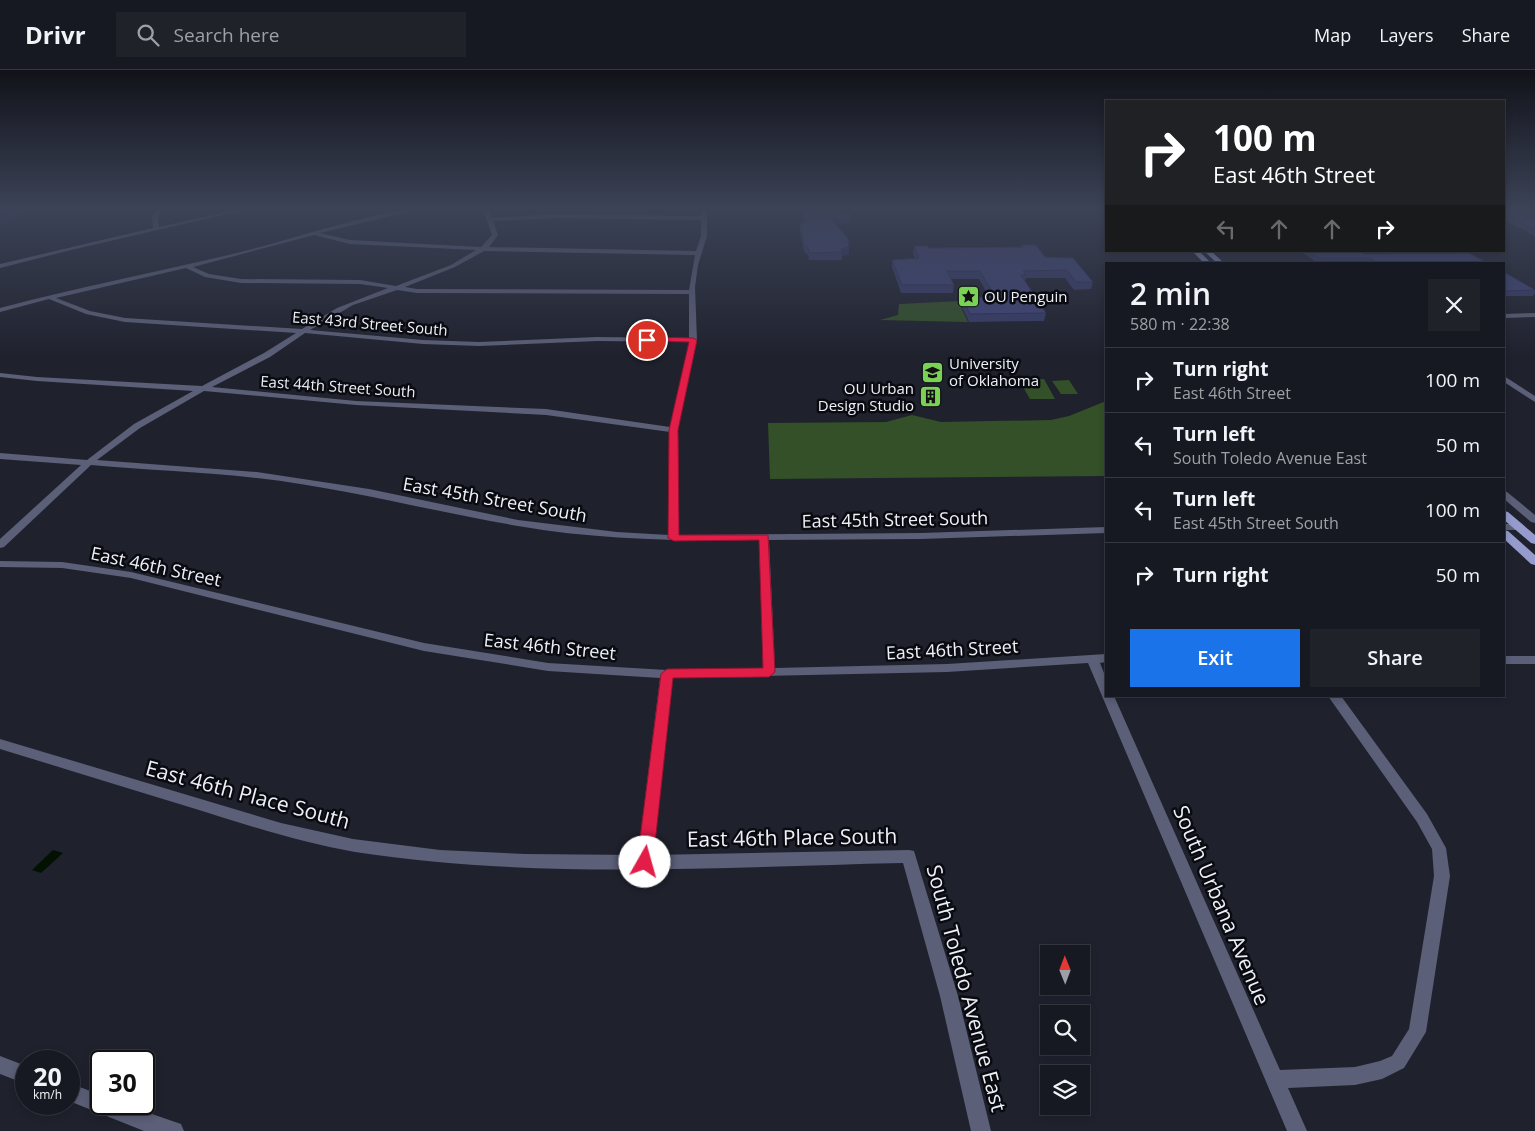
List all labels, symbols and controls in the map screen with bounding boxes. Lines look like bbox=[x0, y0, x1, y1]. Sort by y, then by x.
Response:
search box bbox=[116, 12, 466, 57]
text: Drivr bbox=[25, 18, 86, 51]
icon: search bbox=[134, 21, 162, 49]
text: Search here bbox=[174, 22, 279, 48]
text: Map bbox=[1314, 23, 1351, 47]
text: Layers bbox=[1379, 23, 1434, 47]
text: Share bbox=[1462, 23, 1510, 47]
text: 100 m bbox=[1213, 114, 1317, 161]
icon: right bbox=[1130, 120, 1195, 185]
text: East 46th Street bbox=[1213, 159, 1375, 189]
icon: left bbox=[1212, 215, 1240, 243]
icon: ahead bbox=[1265, 215, 1293, 243]
icon: ahead bbox=[1318, 215, 1346, 243]
icon: right bbox=[1371, 215, 1399, 243]
text: 2 min bbox=[1130, 273, 1211, 314]
button: close bbox=[1428, 279, 1480, 331]
place icon: OU Penguin bbox=[956, 284, 980, 308]
place label: OU Penguin bbox=[984, 286, 1067, 306]
street label: East 43rd Street South bbox=[291, 306, 449, 340]
text: 580 m · 22:38 bbox=[1130, 313, 1230, 335]
pin bbox=[626, 319, 668, 361]
icon: arrive bbox=[633, 326, 661, 354]
place label: University of Oklahoma bbox=[949, 353, 1039, 390]
text: Turn right bbox=[1173, 356, 1268, 382]
school or university icon: University of Oklahoma bbox=[921, 360, 945, 384]
icon: right bbox=[1130, 366, 1158, 394]
text: 100 m bbox=[1425, 367, 1480, 393]
street label: East 44th Street South bbox=[260, 371, 416, 401]
place label: OU Urban Design Studio bbox=[818, 378, 914, 415]
text: East 46th Street bbox=[1173, 382, 1291, 404]
building icon: OU Urban Design Studio bbox=[918, 385, 942, 409]
text: Turn left bbox=[1173, 421, 1255, 447]
icon: left bbox=[1130, 431, 1158, 459]
text: 50 m bbox=[1436, 432, 1480, 458]
text: South Toledo Avenue East bbox=[1173, 447, 1367, 469]
street label: East 45th Street South bbox=[401, 471, 589, 527]
text: Turn left bbox=[1173, 486, 1255, 512]
icon: left bbox=[1130, 496, 1158, 524]
text: 100 m bbox=[1425, 497, 1480, 523]
street label: East 45th Street South bbox=[802, 505, 988, 533]
text: East 45th Street South bbox=[1173, 512, 1339, 534]
street label: East 46th Street bbox=[89, 540, 223, 592]
icon: right bbox=[1130, 561, 1158, 589]
text: Turn right bbox=[1173, 562, 1268, 588]
text: 50 m bbox=[1436, 562, 1480, 588]
street label: East 46th Street bbox=[483, 627, 617, 665]
button: Exit bbox=[1130, 629, 1300, 687]
button: Share bbox=[1310, 629, 1480, 687]
street label: East 46th Street bbox=[885, 634, 1019, 664]
street label: East 46th Place South bbox=[143, 753, 353, 835]
street label: South Urbana Avenue bbox=[1167, 801, 1277, 1009]
street label: East 46th Place South bbox=[687, 821, 897, 853]
position arrow bbox=[618, 835, 670, 887]
street label: South Toledo Avenue East bbox=[921, 861, 1013, 1115]
north arrow bbox=[1040, 945, 1090, 995]
map controls bbox=[1040, 945, 1090, 1115]
button: search bbox=[1040, 1005, 1090, 1055]
speed limit sign: 30 bbox=[90, 1050, 155, 1115]
text: 20 bbox=[33, 1059, 62, 1093]
button: layers bbox=[1040, 1065, 1090, 1115]
text: km/h bbox=[33, 1086, 62, 1103]

